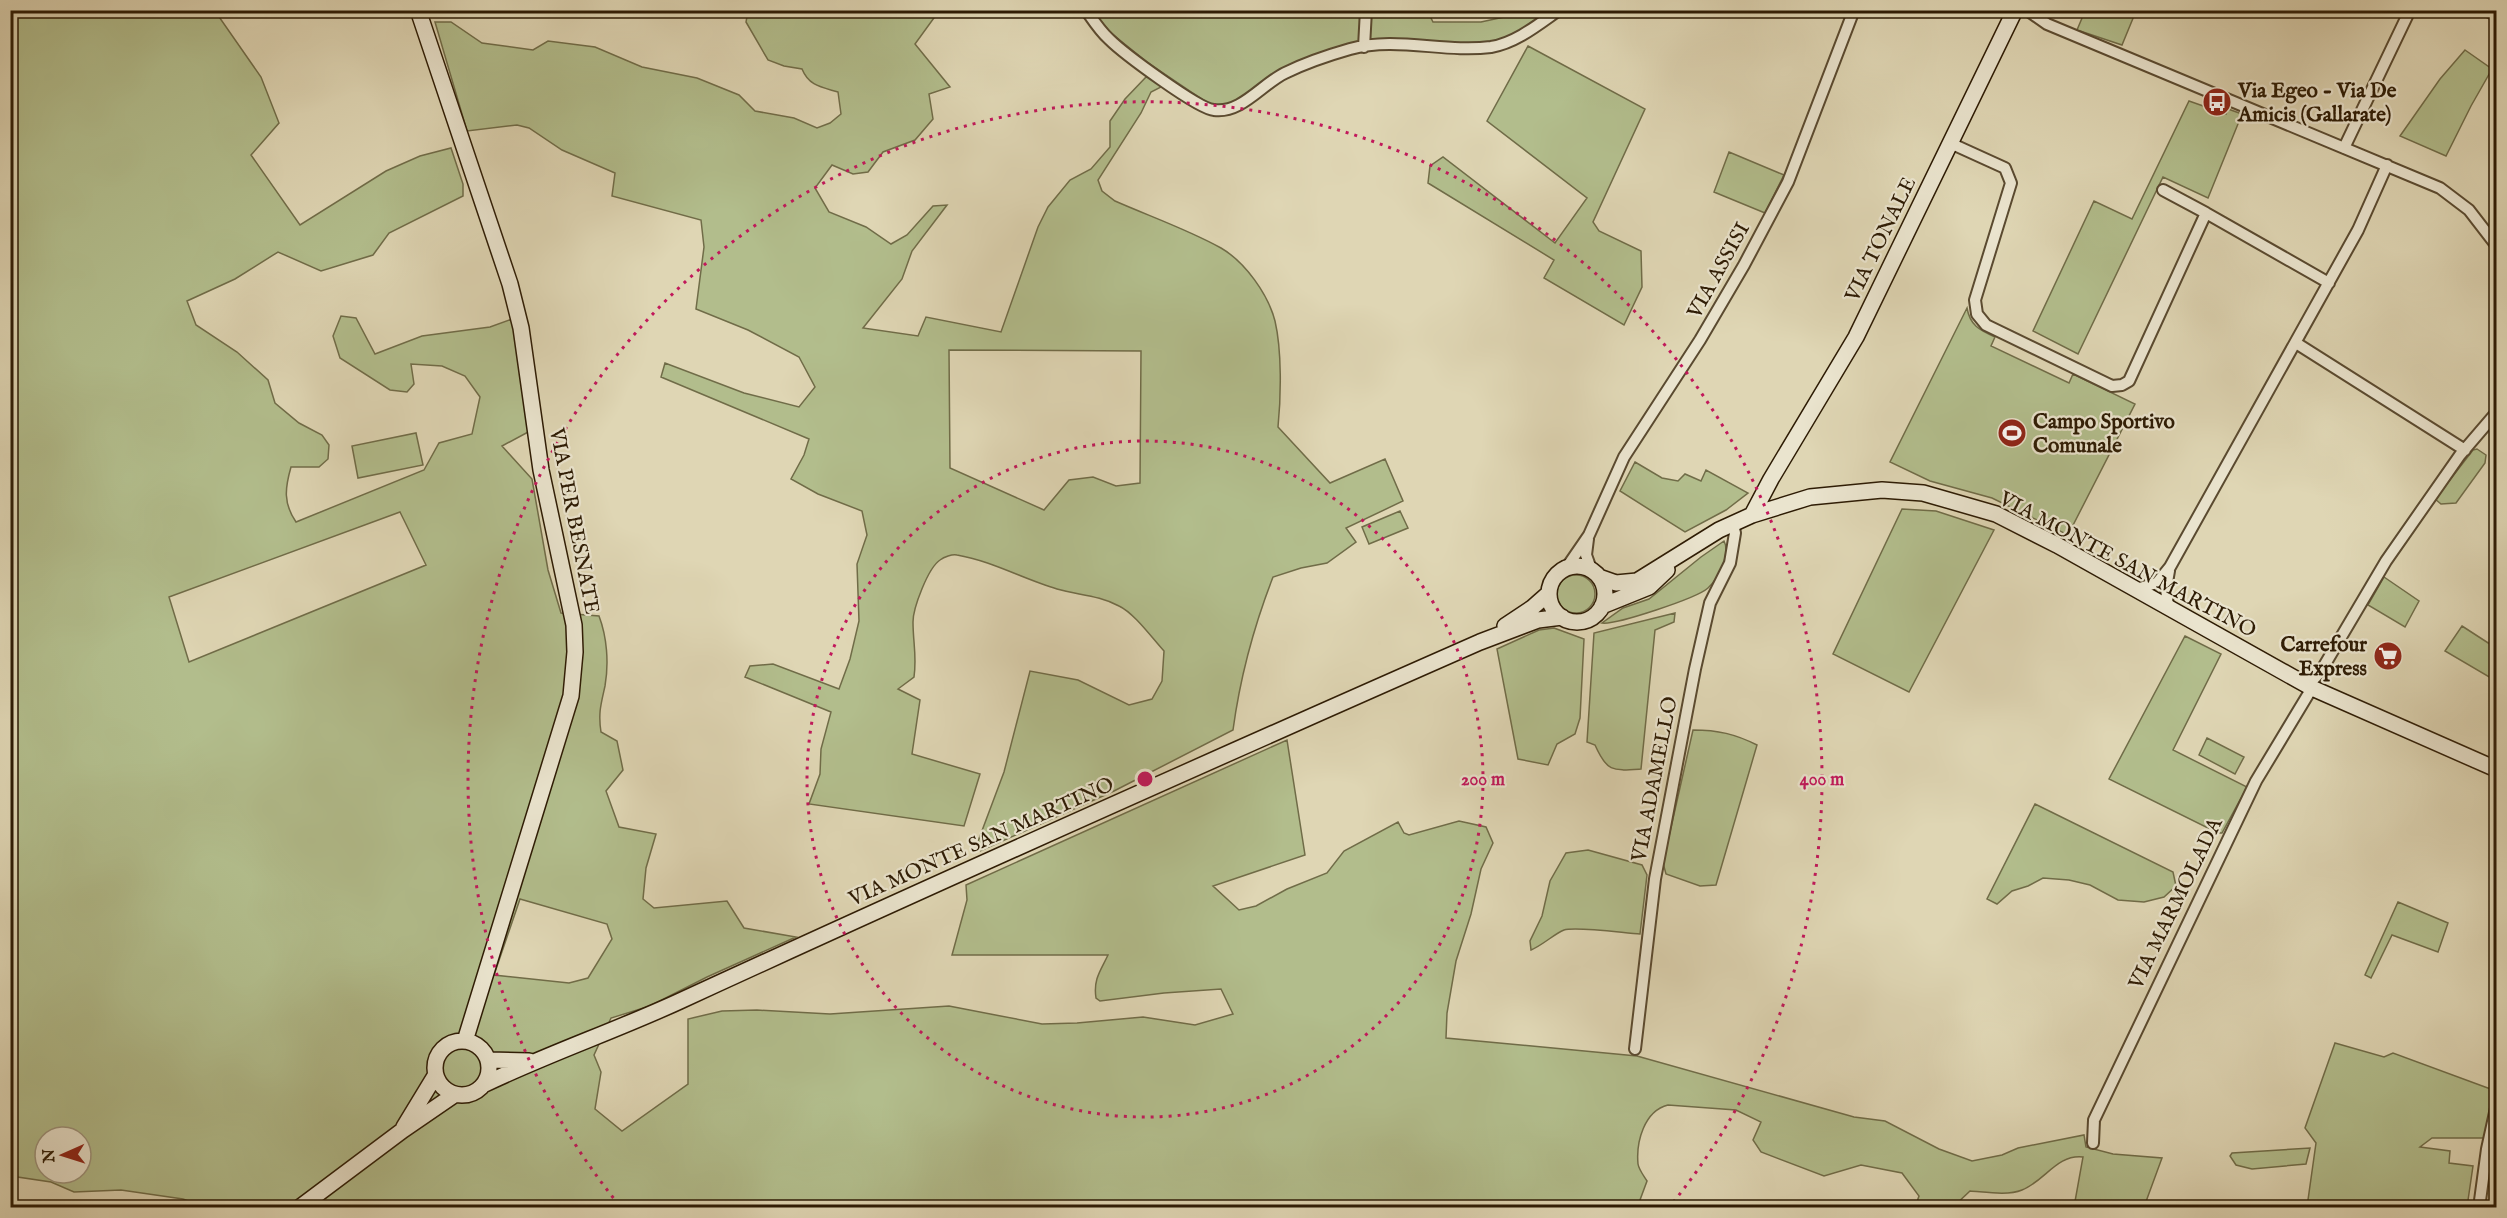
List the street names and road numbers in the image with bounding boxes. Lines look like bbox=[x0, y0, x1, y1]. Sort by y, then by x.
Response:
street label: VIA TONALE bbox=[1839, 173, 1923, 307]
street label: VIA ASSISI bbox=[1681, 218, 1757, 325]
street label: VIA PER BESNATE bbox=[542, 425, 605, 617]
street label: VIA MONTE SAN MARTINO bbox=[1993, 485, 2261, 645]
street label: VIA ADAMELLO bbox=[1626, 694, 1685, 865]
street label: VIA MONTE SAN MARTINO bbox=[844, 772, 1118, 914]
street label: VIA MARMOLADA bbox=[2123, 813, 2230, 995]

